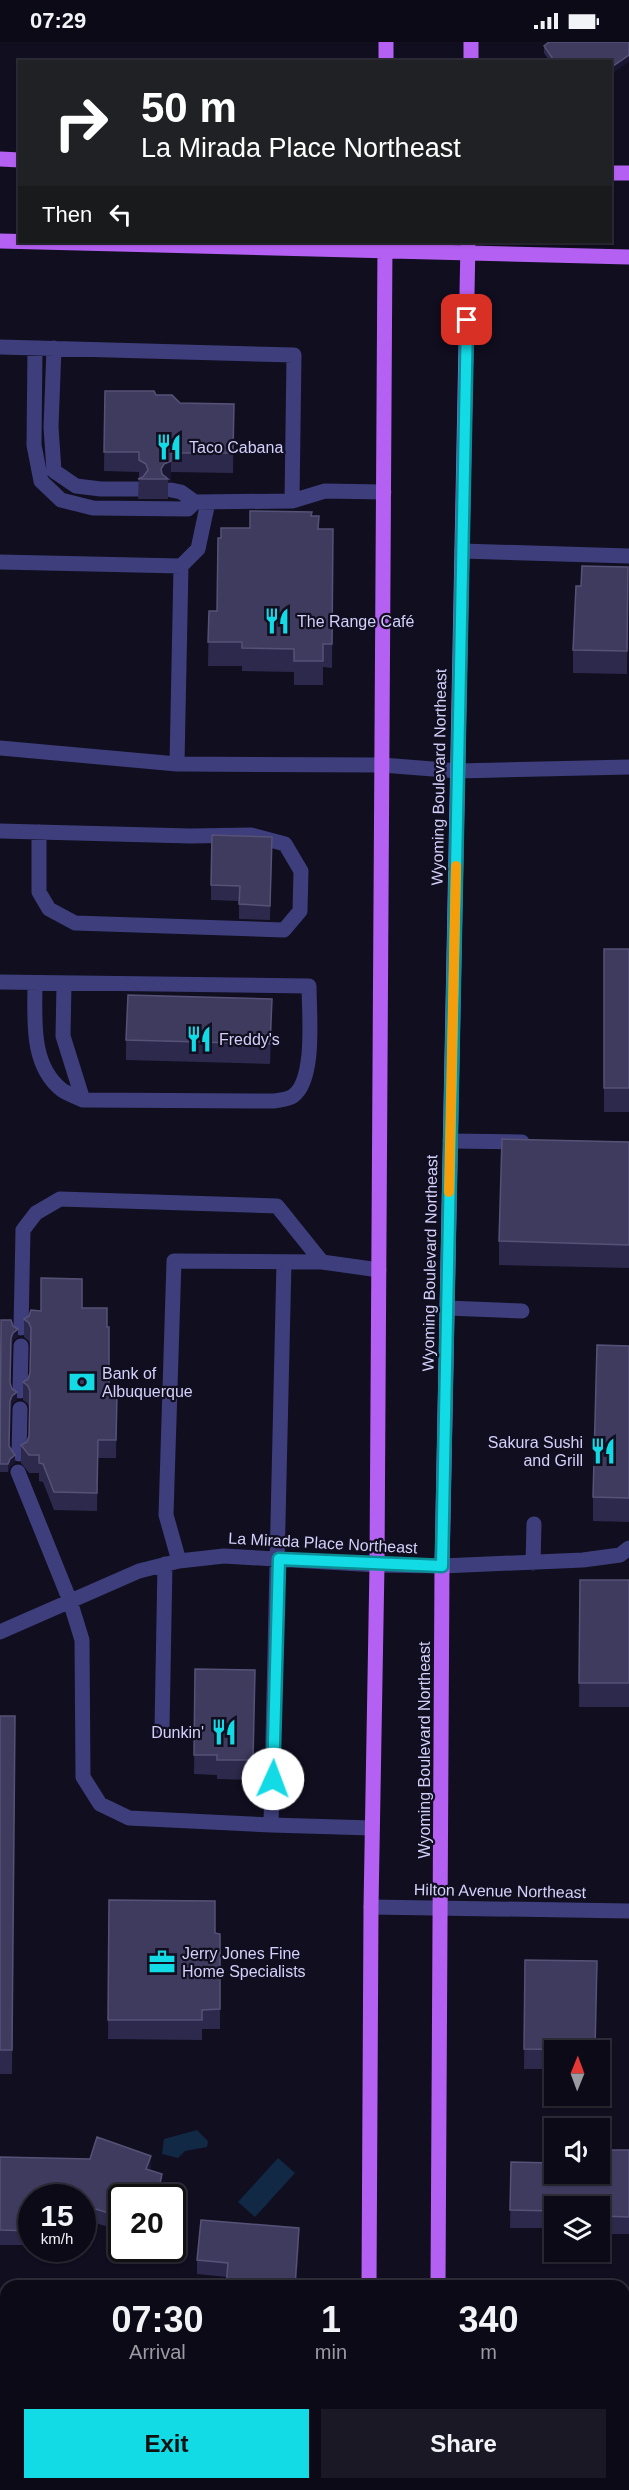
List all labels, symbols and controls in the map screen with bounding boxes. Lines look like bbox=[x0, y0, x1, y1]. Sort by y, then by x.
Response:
text: 07:29 bbox=[30, 8, 86, 33]
icon: right bbox=[42, 84, 120, 162]
text: 50 m bbox=[141, 84, 237, 131]
text: La Mirada Place Northeast bbox=[141, 133, 461, 163]
icon: left bbox=[104, 198, 137, 231]
text: Then bbox=[42, 202, 92, 227]
pin bbox=[441, 294, 492, 345]
icon: arrive bbox=[450, 303, 483, 336]
restaurant icon: Taco Cabana bbox=[154, 432, 184, 462]
place label: Taco Cabana bbox=[189, 439, 283, 456]
restaurant icon: The Range Café bbox=[262, 606, 292, 636]
place label: The Range Café bbox=[297, 613, 415, 630]
street label: Wyoming Boulevard Northeast bbox=[429, 668, 449, 886]
restaurant icon: Freddy's bbox=[184, 1024, 214, 1054]
place label: Freddy's bbox=[219, 1031, 280, 1048]
street label: Wyoming Boulevard Northeast bbox=[420, 1154, 440, 1372]
place label: Bank of Albuquerque bbox=[102, 1365, 193, 1400]
bank icon: Bank of Albuquerque bbox=[67, 1367, 97, 1397]
place label: Sakura Sushi and Grill bbox=[488, 1434, 583, 1469]
restaurant icon: Sakura Sushi and Grill bbox=[588, 1436, 618, 1466]
street label: La Mirada Place Northeast bbox=[228, 1530, 419, 1556]
street label: Wyoming Boulevard Northeast bbox=[416, 1641, 433, 1858]
restaurant icon: Dunkin' bbox=[209, 1717, 239, 1747]
place label: Dunkin' bbox=[151, 1724, 204, 1741]
position arrow bbox=[241, 1747, 305, 1811]
street label: Hilton Avenue Northeast bbox=[414, 1881, 587, 1901]
place label: Jerry Jones Fine Home Specialists bbox=[182, 1945, 306, 1980]
office icon: Jerry Jones Fine Home Specialists bbox=[147, 1947, 177, 1977]
north arrow bbox=[544, 2040, 610, 2106]
map controls bbox=[544, 2040, 610, 2262]
button: sound bbox=[544, 2118, 610, 2184]
speed limit sign: 20 bbox=[108, 2184, 186, 2262]
button: layers bbox=[544, 2196, 610, 2262]
text: 15 bbox=[40, 2199, 74, 2232]
text: km/h bbox=[41, 2230, 73, 2247]
text: 07:30 bbox=[111, 2299, 203, 2340]
text: 1 bbox=[321, 2299, 341, 2340]
text: 340 bbox=[458, 2299, 519, 2340]
text: Arrival bbox=[129, 2341, 186, 2363]
text: min bbox=[315, 2341, 347, 2363]
text: m bbox=[480, 2341, 497, 2363]
button: Exit bbox=[24, 2409, 309, 2478]
button: Share bbox=[321, 2409, 606, 2478]

